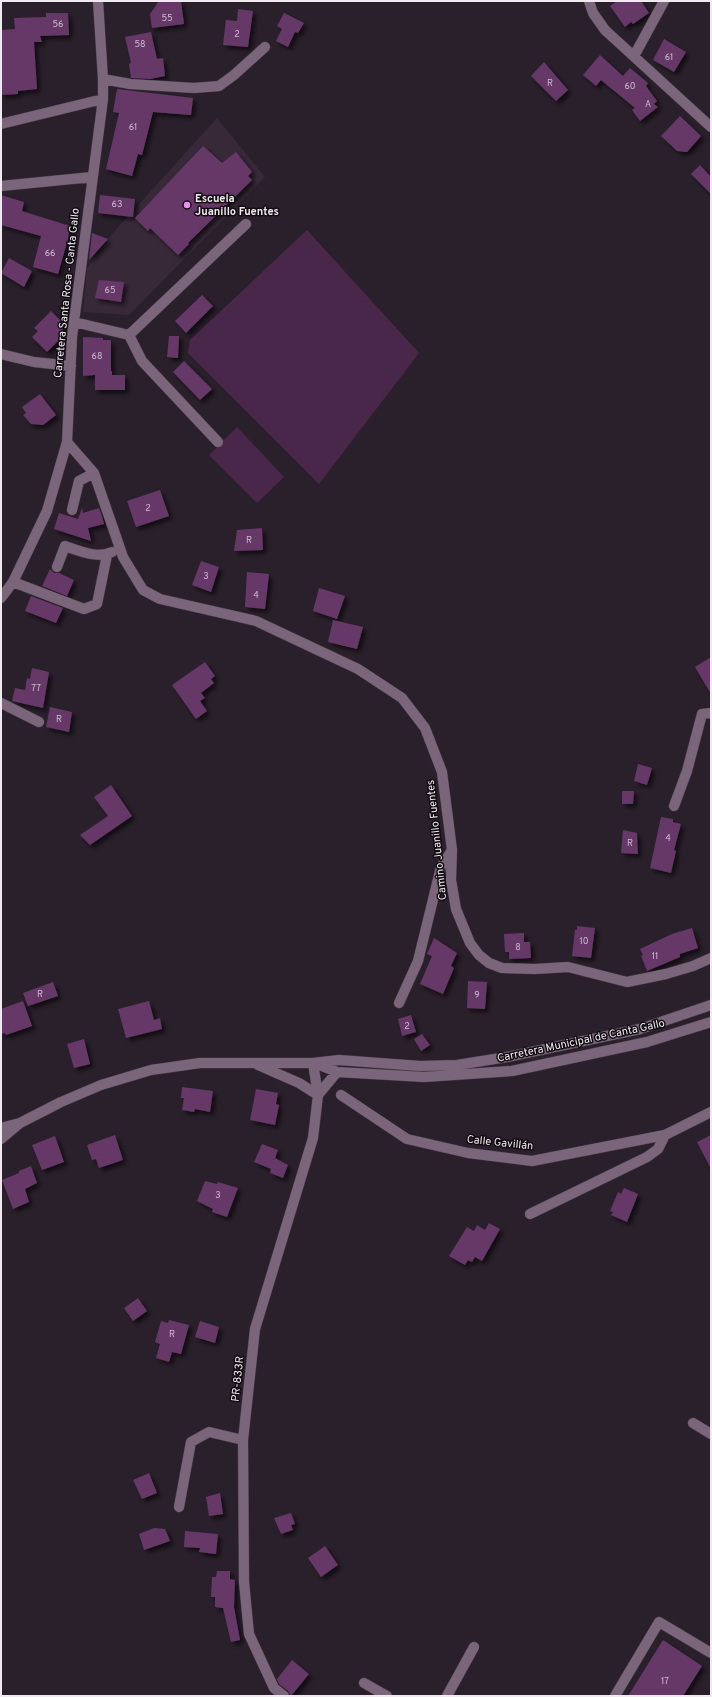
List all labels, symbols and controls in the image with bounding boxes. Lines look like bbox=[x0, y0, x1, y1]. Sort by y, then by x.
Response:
house number: 55 bbox=[161, 13, 173, 24]
house number: 56 bbox=[53, 19, 63, 30]
house number: 2 bbox=[234, 29, 240, 40]
house number: 58 bbox=[134, 39, 146, 50]
house number: 61 bbox=[665, 52, 673, 63]
house number: R bbox=[547, 78, 553, 89]
house number: 60 bbox=[624, 81, 636, 92]
house number: A bbox=[645, 99, 651, 110]
house number: 61 bbox=[129, 122, 137, 133]
place label: Escuela Juanillo Fuentes bbox=[195, 192, 279, 219]
house number: 63 bbox=[112, 199, 122, 210]
marker: Escuela Juanillo Fuentes bbox=[182, 200, 192, 210]
street label: Carretera Santa Rosa - Canta Gallo bbox=[51, 207, 83, 379]
house number: 66 bbox=[45, 248, 55, 259]
house number: 65 bbox=[105, 285, 115, 296]
house number: 68 bbox=[92, 351, 102, 362]
house number: 2 bbox=[145, 503, 151, 514]
house number: R bbox=[246, 535, 252, 546]
house number: 3 bbox=[203, 571, 209, 582]
house number: 4 bbox=[253, 590, 259, 601]
house number: 77 bbox=[31, 683, 41, 694]
house number: R bbox=[56, 714, 62, 725]
street label: Camino Juanillo Fuentes bbox=[424, 779, 450, 901]
house number: 4 bbox=[665, 833, 671, 844]
house number: R bbox=[627, 838, 633, 849]
house number: 10 bbox=[579, 936, 589, 947]
house number: 8 bbox=[515, 942, 521, 953]
house number: 11 bbox=[652, 951, 658, 962]
house number: R bbox=[37, 989, 43, 1000]
house number: 9 bbox=[474, 990, 480, 1001]
street label: Carretera Municipal de Canta Gallo bbox=[496, 1016, 666, 1066]
house number: 2 bbox=[404, 1021, 410, 1032]
street label: Calle Gavillán bbox=[466, 1133, 534, 1153]
house number: 3 bbox=[215, 1190, 221, 1201]
house number: R bbox=[169, 1329, 175, 1340]
street label: PR-833R bbox=[229, 1356, 247, 1402]
house number: 17 bbox=[661, 1676, 669, 1687]

